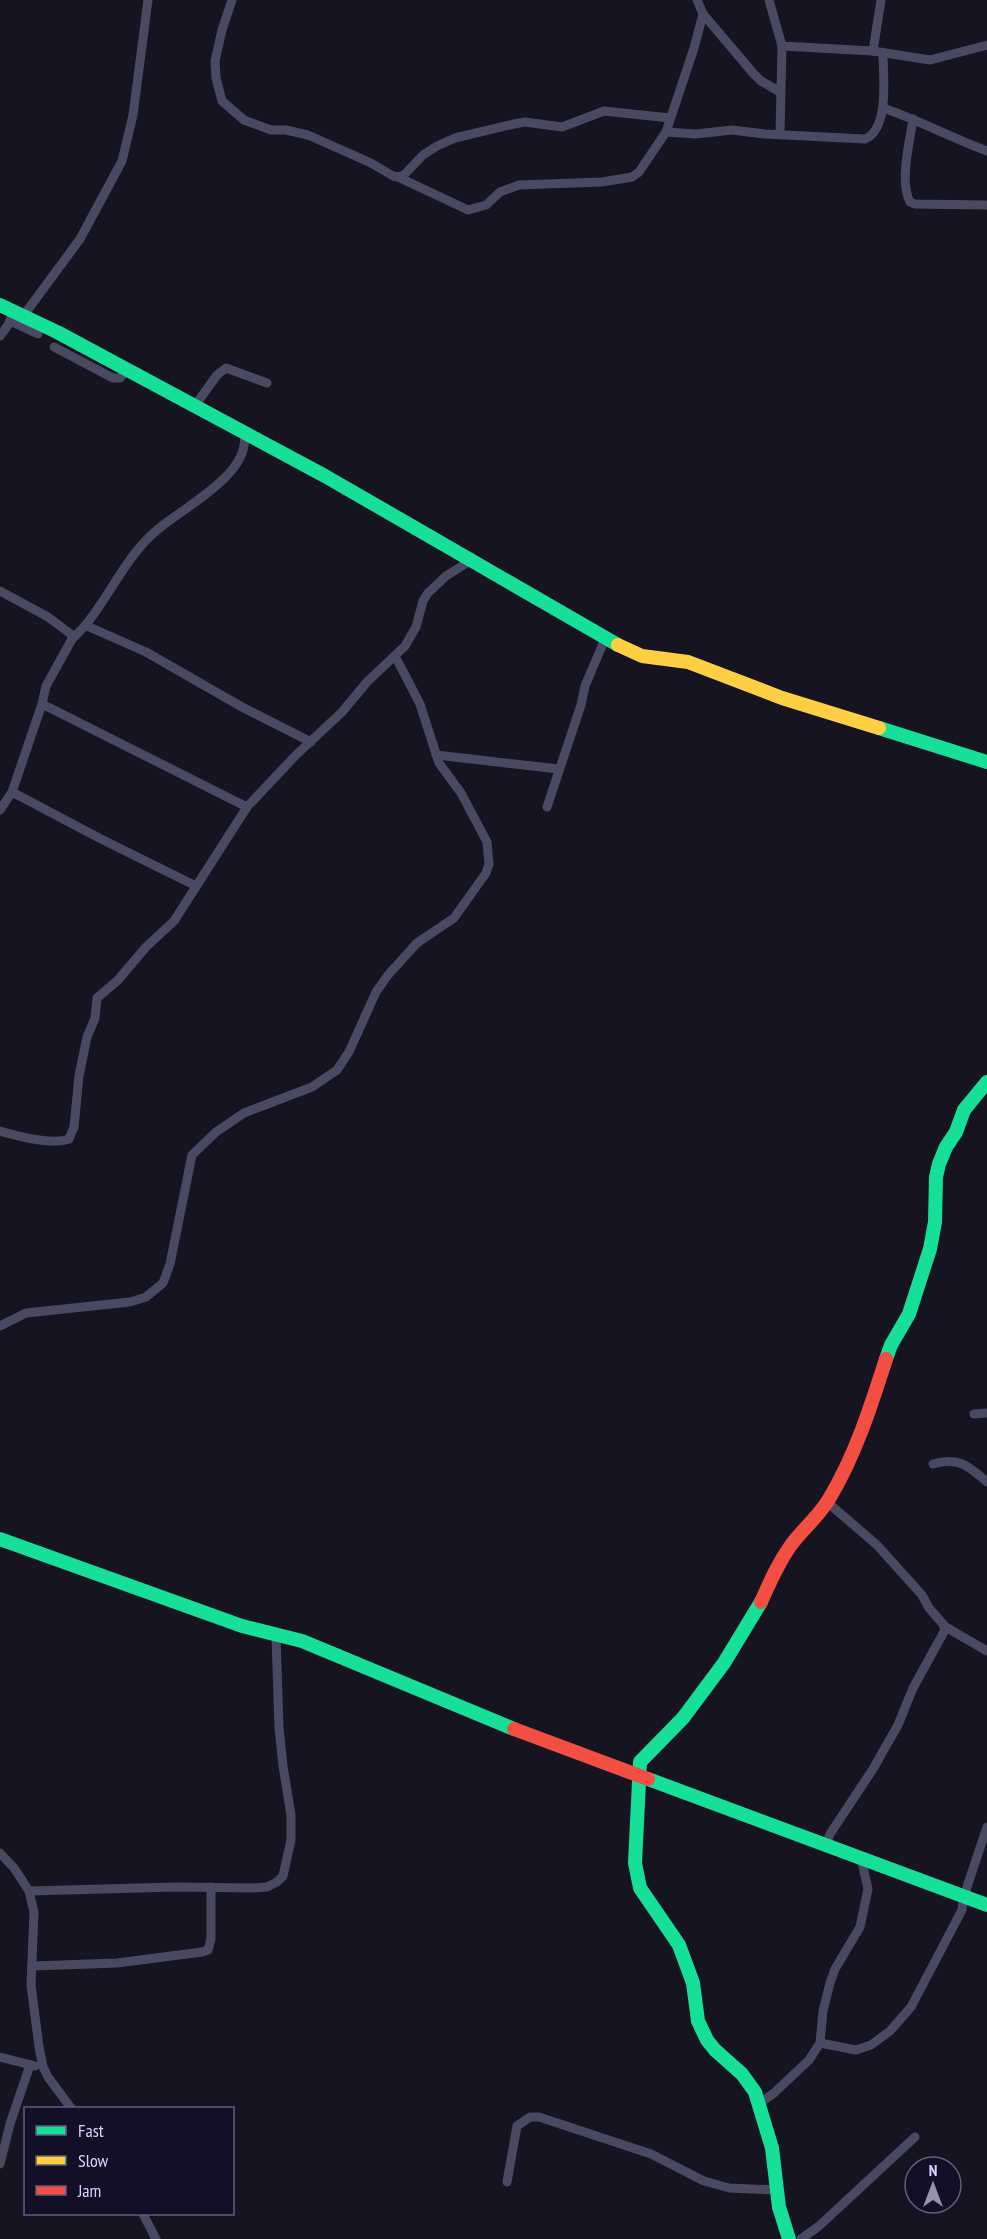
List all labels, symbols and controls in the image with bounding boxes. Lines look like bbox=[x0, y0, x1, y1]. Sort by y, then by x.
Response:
legend bbox=[24, 2107, 234, 2215]
text: Fast bbox=[78, 2119, 104, 2142]
text: Slow bbox=[78, 2149, 109, 2172]
north arrow bbox=[903, 2155, 963, 2215]
text: N bbox=[929, 2160, 937, 2180]
text: Jam bbox=[77, 2179, 101, 2202]

